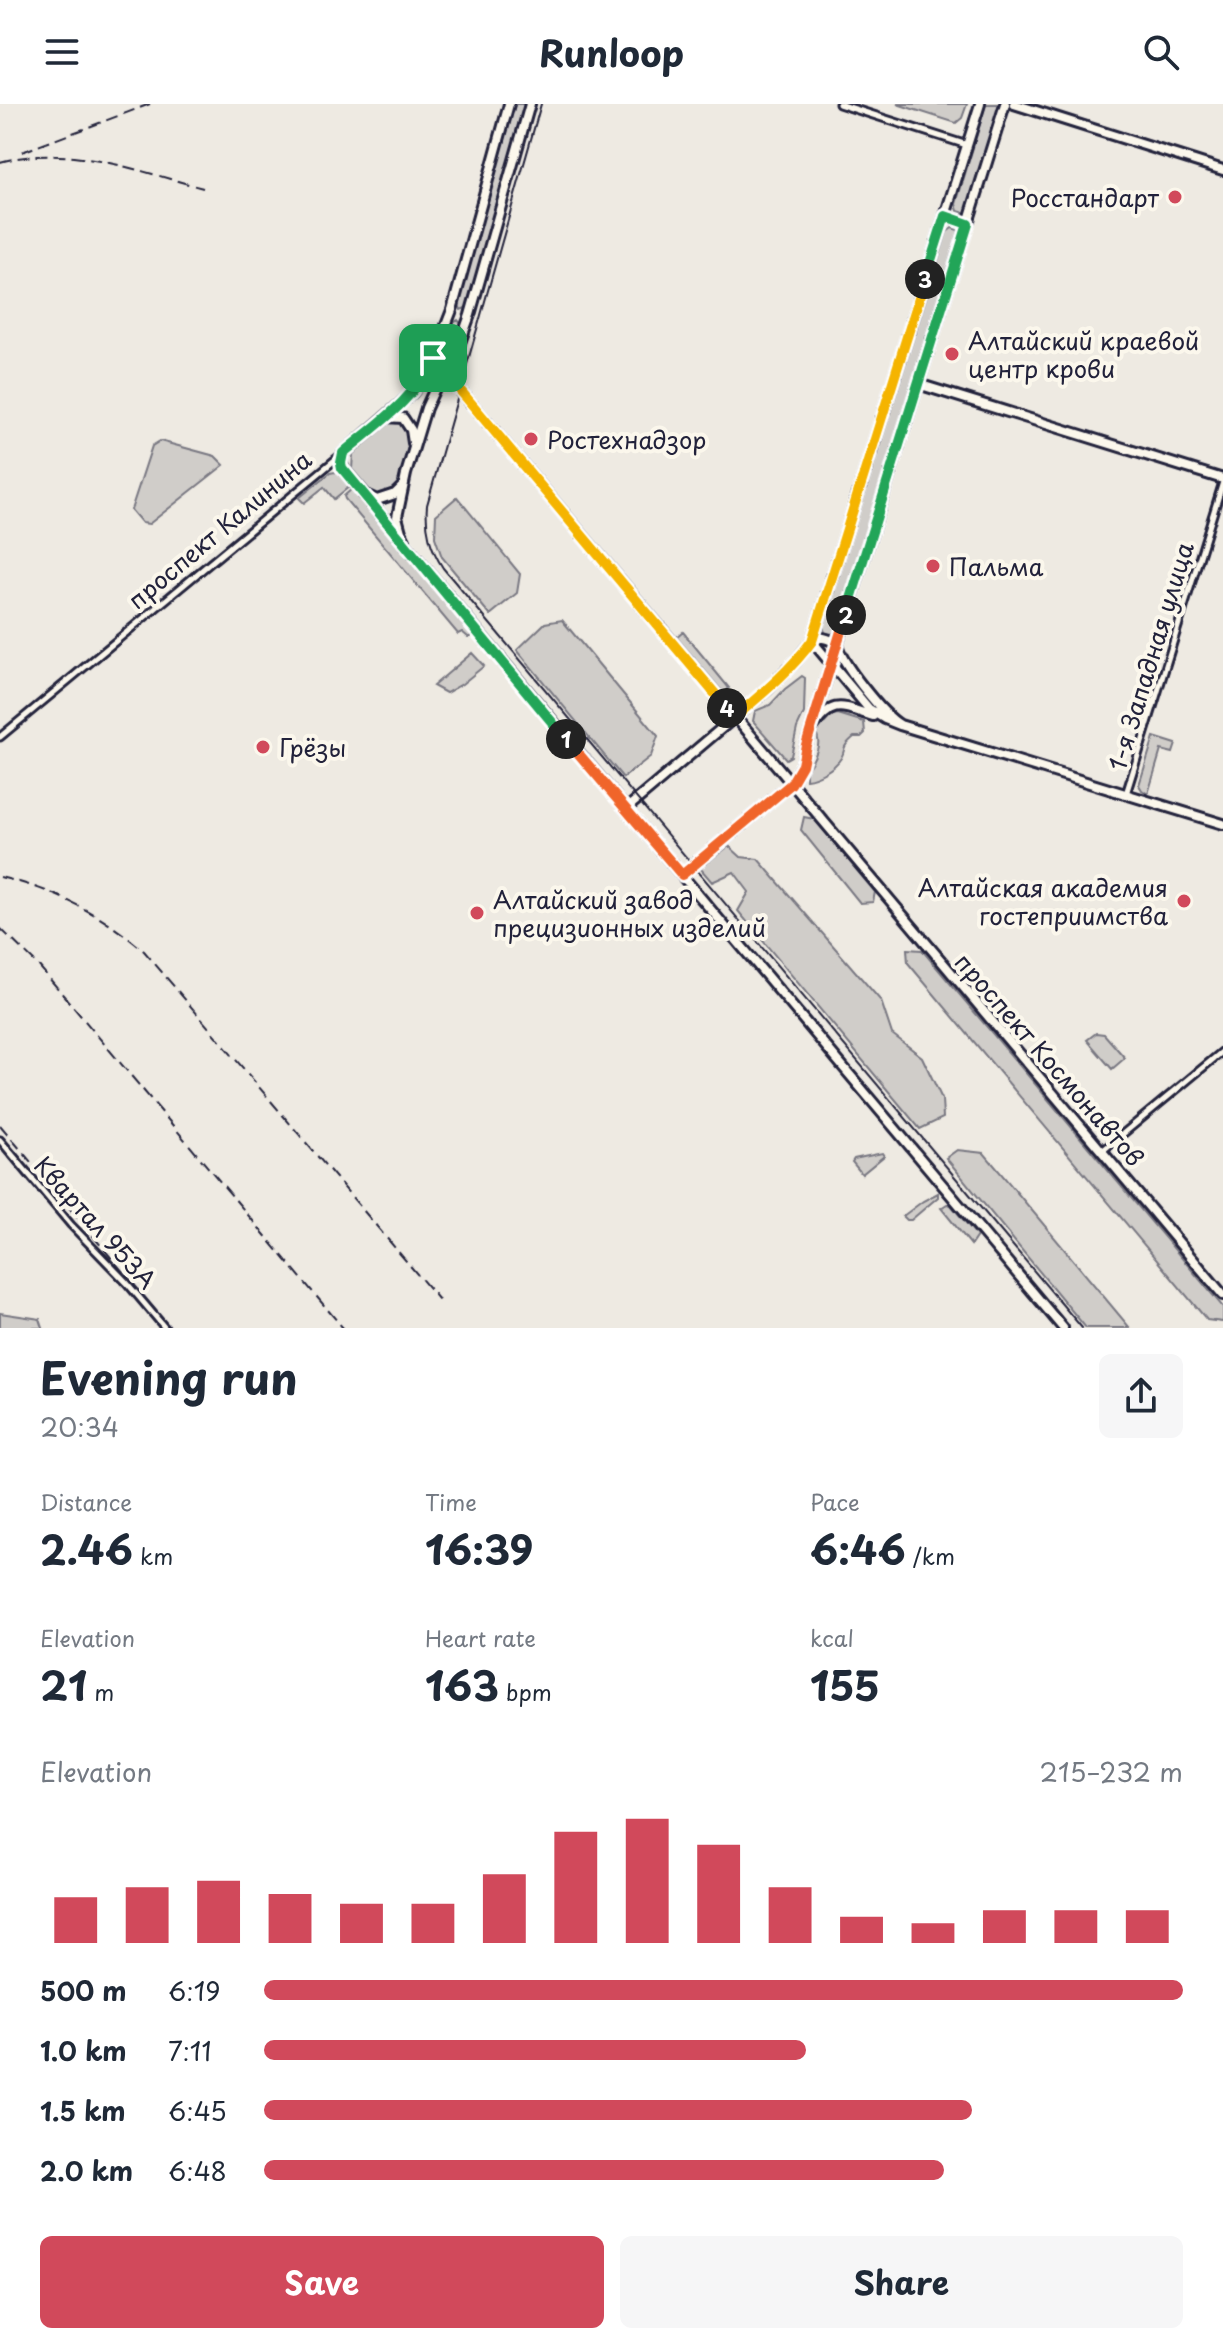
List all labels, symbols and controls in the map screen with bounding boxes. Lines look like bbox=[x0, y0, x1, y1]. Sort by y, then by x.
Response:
text: Runloop bbox=[539, 25, 684, 79]
icon: menu bbox=[40, 30, 84, 74]
icon: search bbox=[1139, 30, 1183, 74]
place label: Росстандарт bbox=[1011, 179, 1160, 215]
marker: Росстандарт bbox=[1166, 188, 1184, 206]
pin: 3 bbox=[905, 259, 945, 299]
text: 3 bbox=[918, 262, 932, 295]
place label: Алтайский краевой центр крови bbox=[968, 322, 1199, 386]
pin bbox=[399, 324, 467, 392]
icon: arrive bbox=[411, 336, 455, 380]
marker: Алтайский краевой центр крови bbox=[943, 345, 961, 363]
place label: Ростехнадзор bbox=[547, 421, 706, 457]
marker: Ростехнадзор bbox=[522, 430, 540, 448]
street label: проспект Калинина bbox=[119, 441, 319, 617]
street label: 1-я Западная улица bbox=[1098, 537, 1202, 775]
place label: Пальма bbox=[949, 548, 1044, 584]
marker: Пальма bbox=[924, 557, 942, 575]
pin: 2 bbox=[826, 595, 866, 635]
text: 2 bbox=[838, 598, 854, 631]
pin: 4 bbox=[707, 688, 747, 728]
text: 4 bbox=[720, 691, 734, 724]
pin: 1 bbox=[546, 719, 586, 759]
text: 1 bbox=[561, 722, 571, 755]
place label: Грёзы bbox=[279, 729, 346, 765]
marker: Грёзы bbox=[254, 738, 272, 756]
place label: Алтайская академия гостеприимства bbox=[918, 869, 1168, 933]
place label: Алтайский завод прецизионных изделий bbox=[493, 881, 766, 945]
marker: Алтайская академия гостеприимства bbox=[1175, 892, 1193, 910]
marker: Алтайский завод прецизионных изделий bbox=[468, 904, 486, 922]
street label: проспект Космонавтов bbox=[947, 944, 1153, 1174]
street label: Квартал 953А bbox=[27, 1148, 165, 1296]
text: Evening run bbox=[40, 1344, 298, 1410]
button: share bbox=[1099, 1354, 1183, 1438]
text: 20:34 bbox=[40, 1407, 119, 1446]
text: Distance bbox=[40, 1485, 132, 1518]
text: Time bbox=[425, 1485, 477, 1518]
text: Pace bbox=[810, 1485, 860, 1518]
text: 2.46 bbox=[40, 1518, 133, 1579]
text: 16:39 bbox=[425, 1518, 533, 1579]
text: 6:46 bbox=[810, 1518, 906, 1579]
text: km bbox=[133, 1539, 173, 1572]
text: /km bbox=[906, 1539, 955, 1572]
text: Elevation bbox=[40, 1621, 135, 1654]
text: Heart rate bbox=[425, 1621, 536, 1654]
text: kcal bbox=[810, 1621, 854, 1654]
text: 21 bbox=[40, 1654, 87, 1715]
text: 163 bbox=[425, 1654, 499, 1715]
text: 155 bbox=[810, 1654, 880, 1715]
text: m bbox=[87, 1675, 114, 1708]
text: bpm bbox=[499, 1675, 552, 1708]
text: Elevation bbox=[40, 1752, 152, 1791]
text: 215–232 m bbox=[1040, 1752, 1183, 1791]
text: 500 m bbox=[40, 1971, 126, 2010]
text: 6:19 bbox=[168, 1971, 221, 2010]
text: 1.0 km bbox=[40, 2031, 127, 2070]
text: 7:11 bbox=[168, 2031, 212, 2070]
text: 1.5 km bbox=[40, 2091, 126, 2130]
text: 6:45 bbox=[168, 2091, 227, 2130]
text: 2.0 km bbox=[40, 2151, 133, 2190]
text: 6:48 bbox=[168, 2151, 227, 2190]
button: Save bbox=[40, 2236, 604, 2328]
button: Share bbox=[620, 2236, 1183, 2328]

